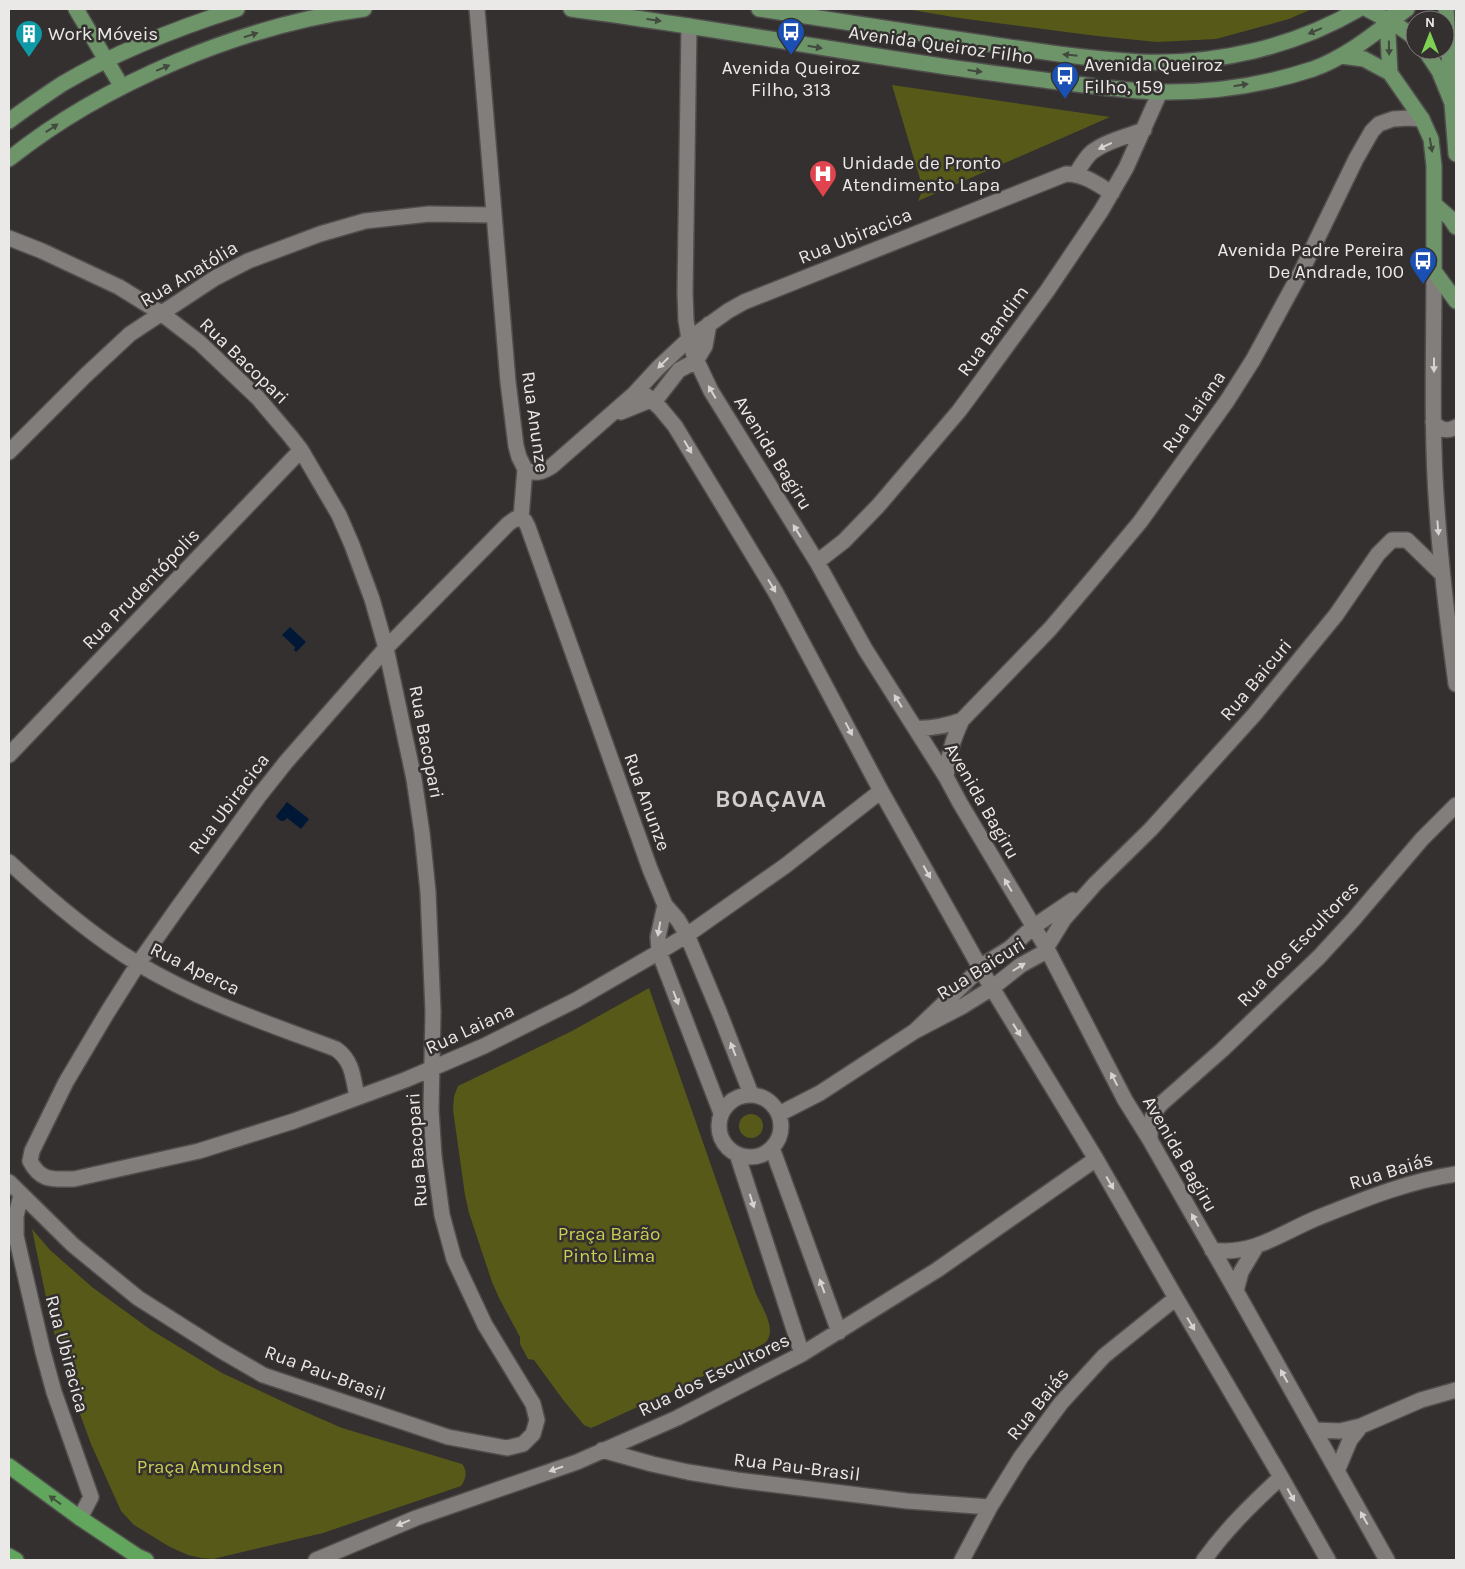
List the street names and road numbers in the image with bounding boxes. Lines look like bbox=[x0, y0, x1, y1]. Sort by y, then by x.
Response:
street label: Avenida Queiroz Filho bbox=[847, 21, 1035, 69]
street label: Rua Ubiracica bbox=[795, 203, 915, 269]
street label: Rua Anatólia bbox=[136, 236, 242, 312]
street label: Rua Bandim bbox=[953, 281, 1033, 381]
street label: Rua Bacopari bbox=[195, 313, 293, 409]
street label: Rua Laiana bbox=[1158, 367, 1230, 457]
street label: Rua Anunze bbox=[517, 370, 553, 474]
street label: Avenida Bagiru bbox=[729, 392, 817, 514]
street label: Rua Prudentópolis bbox=[78, 524, 204, 654]
street label: Rua Baicuri bbox=[1215, 635, 1297, 725]
street label: Rua Bacopari bbox=[404, 684, 448, 800]
street label: Avenida Bagiru bbox=[940, 739, 1024, 863]
street label: Rua Ubiracica bbox=[184, 749, 274, 859]
street label: Rua Anunze bbox=[619, 750, 675, 854]
street label: Rua dos Escultores bbox=[1233, 877, 1363, 1011]
street label: Rua Baicuri bbox=[933, 933, 1029, 1005]
street label: Rua Aperca bbox=[147, 938, 243, 1000]
street label: Rua Laiana bbox=[422, 999, 518, 1059]
street label: Rua Bacopari bbox=[402, 1092, 432, 1208]
street label: Avenida Bagiru bbox=[1138, 1092, 1222, 1216]
street label: Rua Baiás bbox=[1346, 1148, 1436, 1194]
street label: Rua Ubiracica bbox=[41, 1293, 93, 1415]
street label: Rua dos Escultores bbox=[635, 1329, 793, 1421]
street label: Rua Pau-Brasil bbox=[261, 1341, 389, 1405]
street label: Rua Baiás bbox=[1002, 1363, 1074, 1445]
street label: Rua Pau-Brasil bbox=[732, 1448, 862, 1486]

